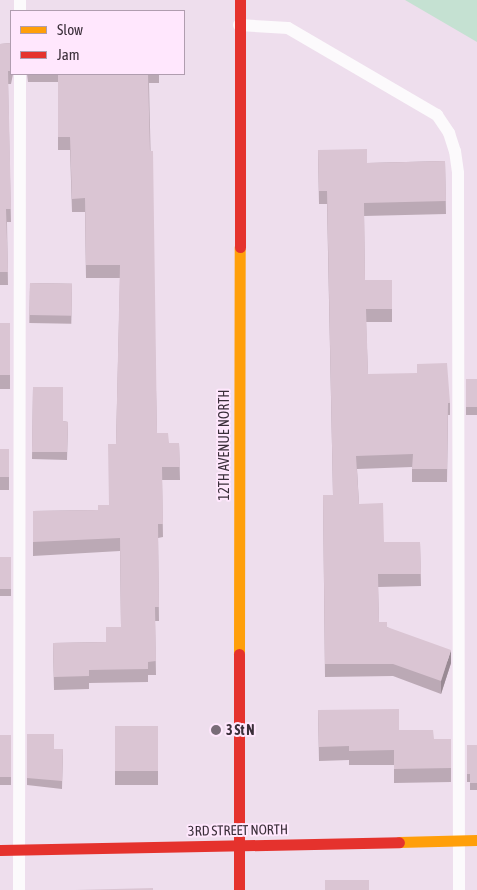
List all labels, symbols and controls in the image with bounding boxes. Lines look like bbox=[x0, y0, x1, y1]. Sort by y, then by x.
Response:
legend bbox=[10, 10, 185, 75]
text: Slow bbox=[57, 21, 83, 38]
text: Jam bbox=[57, 46, 80, 63]
street label: 12TH AVENUE NORTH bbox=[216, 390, 232, 500]
place label: 3 St N bbox=[226, 722, 255, 738]
marker: 3 St N bbox=[210, 724, 222, 736]
street label: 3RD STREET NORTH bbox=[188, 821, 288, 839]

